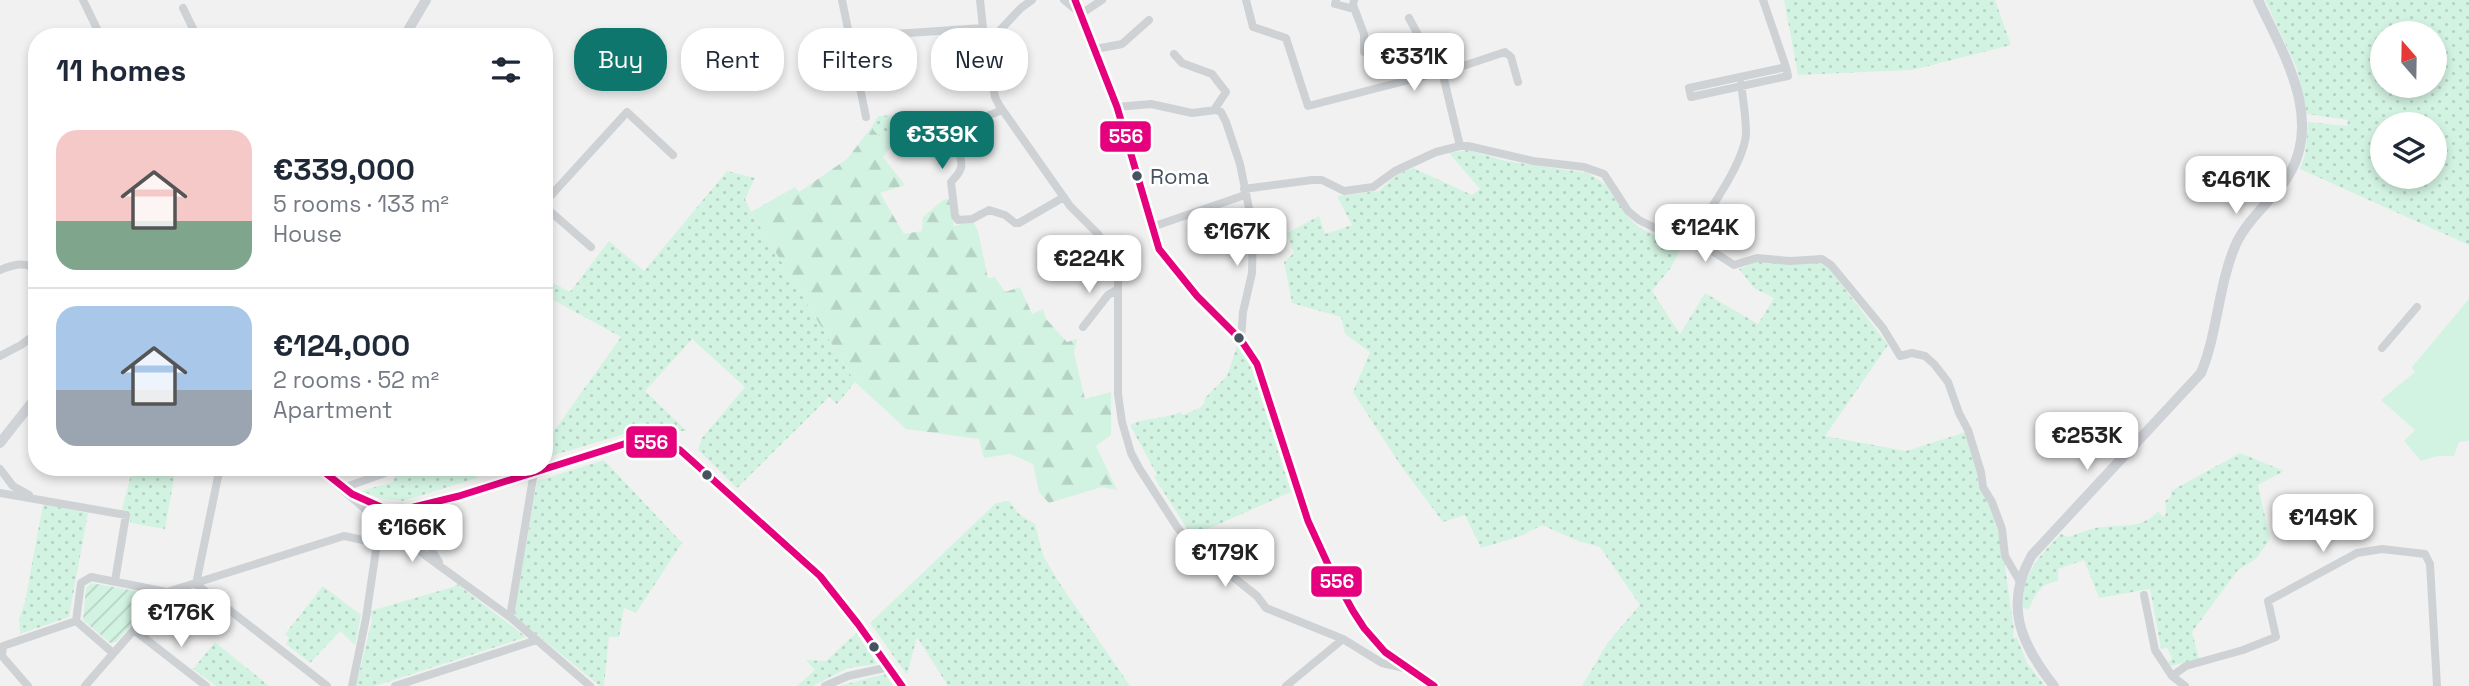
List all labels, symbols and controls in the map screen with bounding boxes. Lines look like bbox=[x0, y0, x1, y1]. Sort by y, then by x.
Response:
north arrow bbox=[2370, 21, 2446, 98]
map controls bbox=[2370, 21, 2447, 189]
chip: Buy bbox=[574, 28, 667, 91]
chip: Rent bbox=[681, 28, 784, 91]
chip: Filters bbox=[798, 28, 917, 91]
chip: New bbox=[931, 28, 1028, 91]
pin: €331K bbox=[1365, 34, 1463, 93]
text: €331K bbox=[1380, 41, 1448, 71]
text: 11 homes bbox=[56, 51, 186, 90]
icon: filters bbox=[487, 51, 525, 89]
pin: €339K bbox=[893, 111, 991, 171]
button: layers bbox=[2370, 112, 2447, 189]
text: €339K bbox=[906, 119, 978, 149]
line badge: 556 bbox=[1099, 120, 1152, 153]
text: 556 bbox=[1109, 124, 1143, 149]
text: €339,000 bbox=[273, 150, 415, 189]
pin: €461K bbox=[2187, 156, 2285, 216]
icon: home bbox=[112, 158, 196, 242]
place label: Roma bbox=[1150, 162, 1209, 190]
text: €461K bbox=[2201, 164, 2271, 194]
marker: Roma bbox=[1130, 169, 1144, 183]
text: 5 rooms · 133 m² bbox=[273, 189, 449, 219]
pin: €124K bbox=[1656, 204, 1754, 264]
pin: €167K bbox=[1188, 208, 1286, 268]
text: €124K bbox=[1671, 212, 1739, 242]
text: €167K bbox=[1204, 216, 1270, 246]
text: House bbox=[273, 219, 342, 249]
pin: €224K bbox=[1040, 236, 1138, 295]
text: €224K bbox=[1053, 243, 1125, 273]
text: €124,000 bbox=[273, 326, 410, 365]
unlabelled marker bbox=[1232, 331, 1246, 345]
icon: home bbox=[112, 334, 196, 418]
text: 2 rooms · 52 m² bbox=[273, 365, 439, 395]
text: Apartment bbox=[273, 395, 393, 425]
pin: €253K bbox=[2038, 412, 2136, 472]
text: €253K bbox=[2051, 420, 2123, 450]
line badge: 556 bbox=[625, 425, 678, 459]
text: 556 bbox=[634, 430, 668, 455]
unlabelled marker bbox=[700, 468, 714, 482]
pin: €149K bbox=[2274, 494, 2372, 554]
text: €149K bbox=[2288, 502, 2358, 532]
pin: €166K bbox=[363, 504, 461, 564]
text: €166K bbox=[378, 512, 446, 542]
pin: €179K bbox=[1176, 530, 1274, 589]
text: €179K bbox=[1191, 537, 1259, 567]
line badge: 556 bbox=[1310, 565, 1363, 598]
text: 556 bbox=[1320, 569, 1354, 594]
pin: €176K bbox=[132, 590, 230, 649]
text: €176K bbox=[147, 597, 215, 627]
unlabelled marker bbox=[867, 640, 881, 654]

